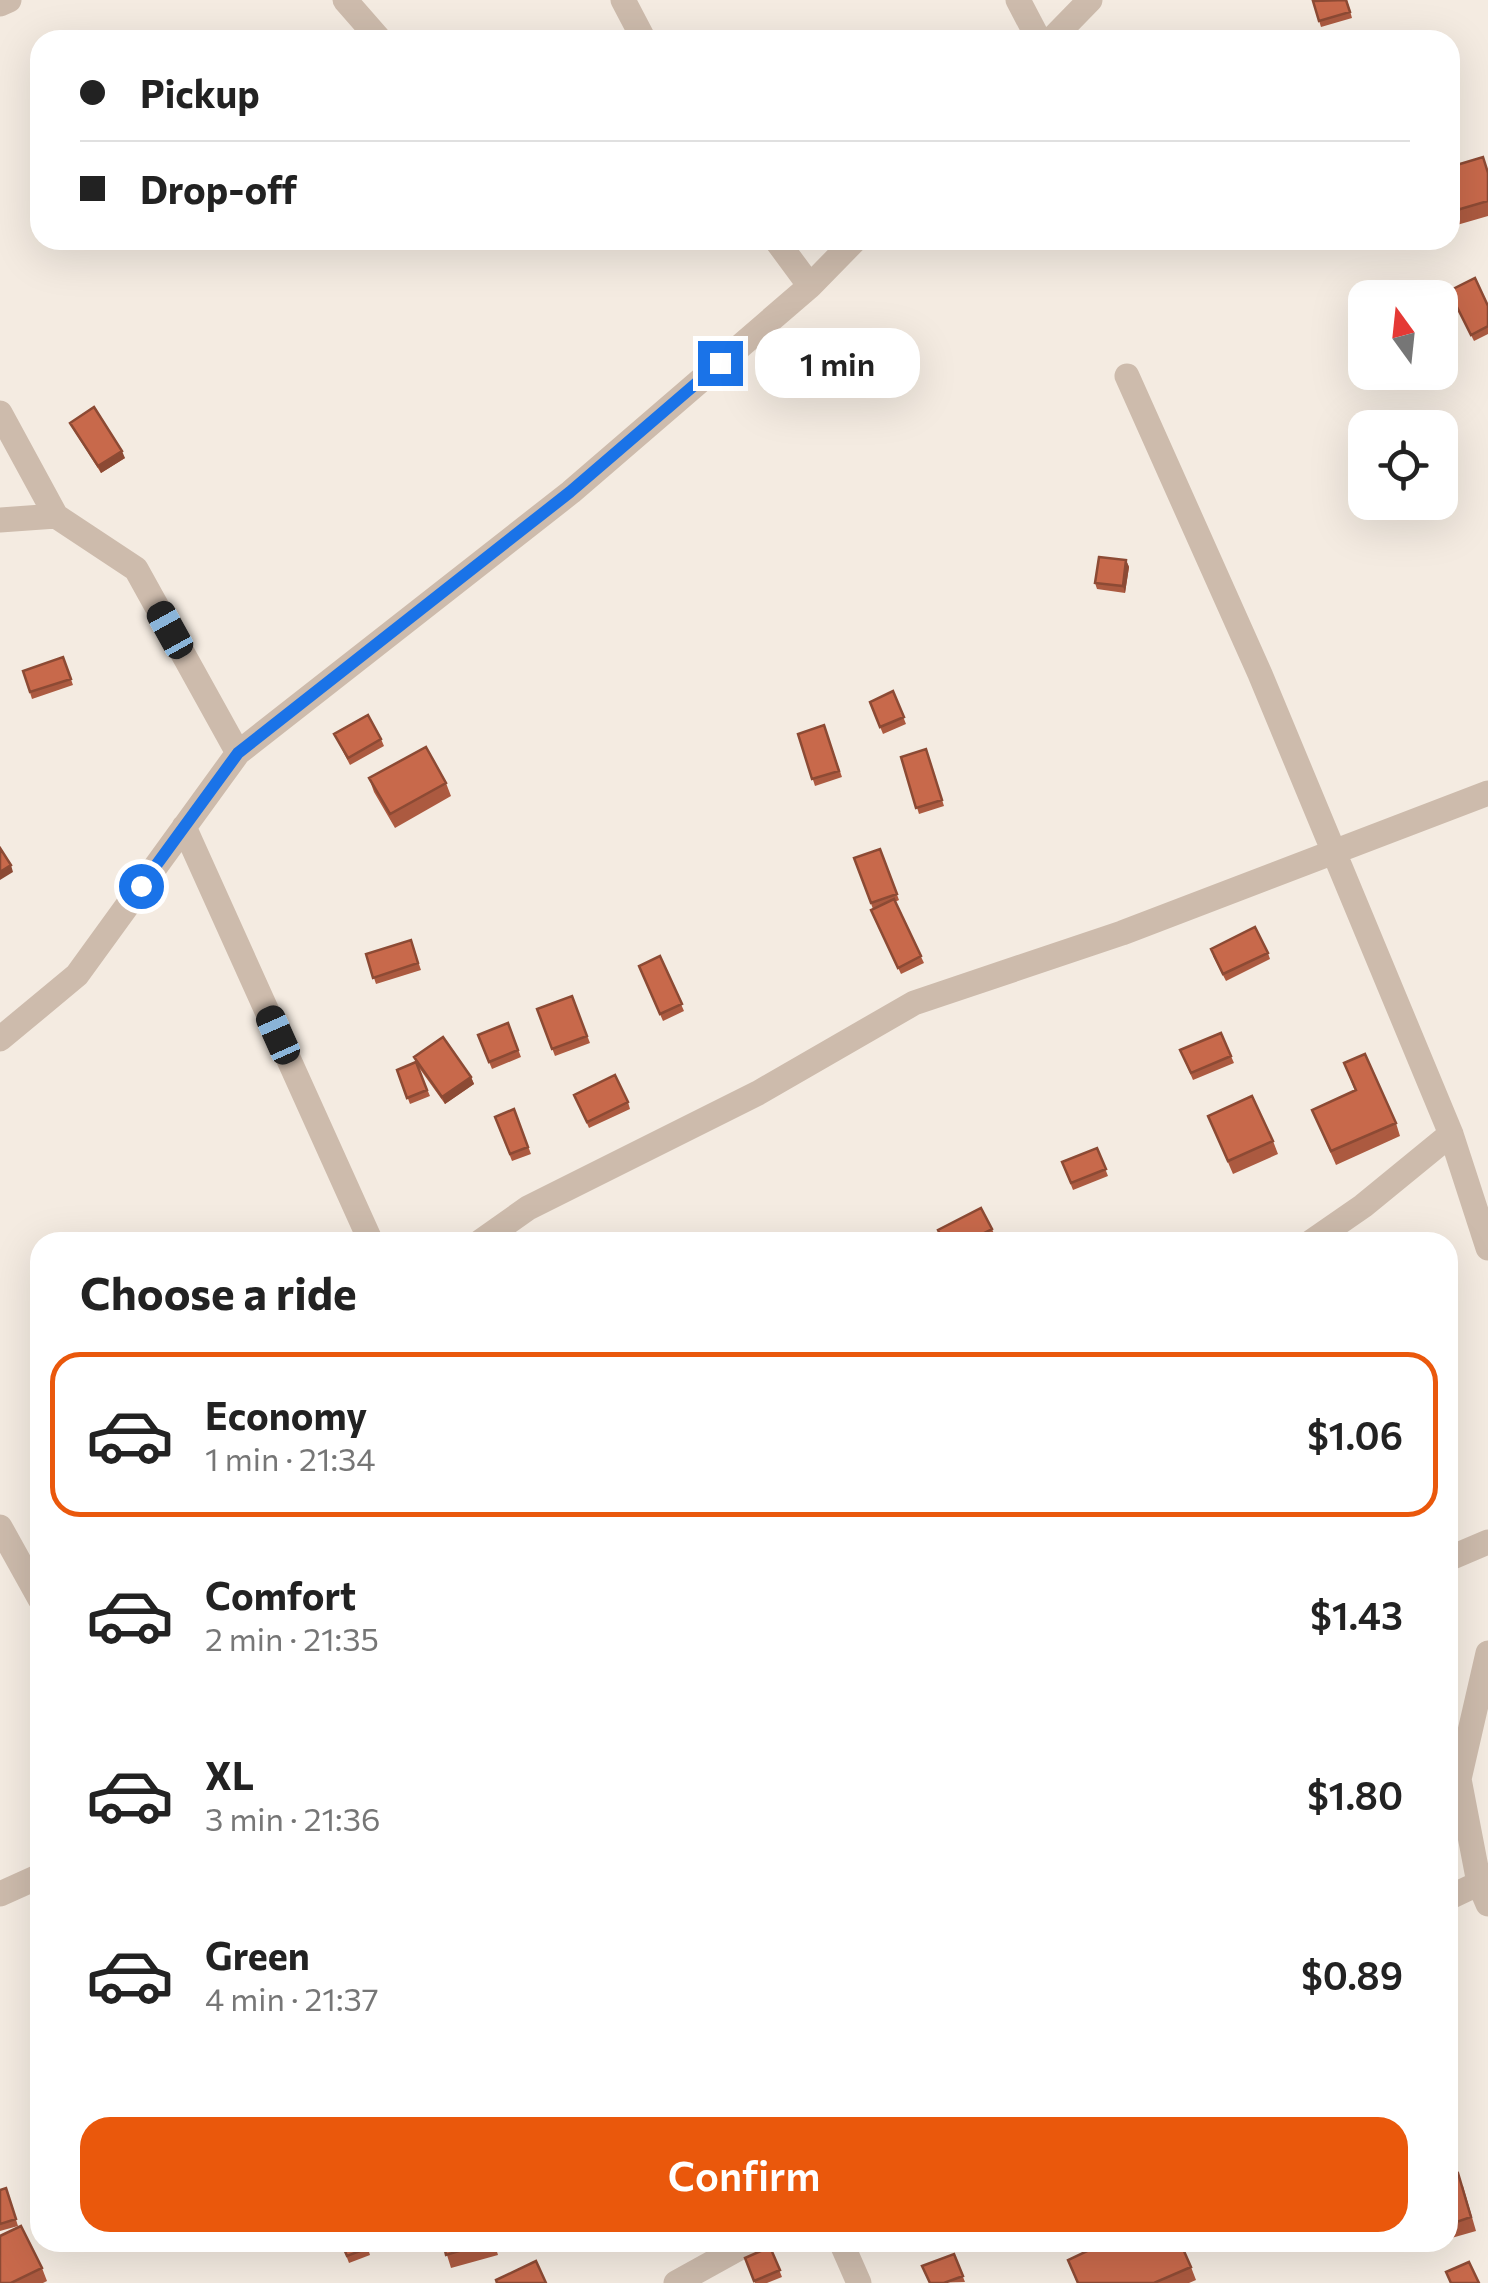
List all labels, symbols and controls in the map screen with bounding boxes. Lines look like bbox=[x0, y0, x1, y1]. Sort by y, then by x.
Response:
text: Pickup bbox=[140, 69, 260, 116]
text: Drop-off bbox=[140, 165, 297, 212]
north arrow bbox=[1348, 280, 1458, 390]
map controls bbox=[1348, 280, 1458, 520]
callout: 1 min bbox=[755, 328, 920, 398]
route end bbox=[698, 341, 743, 386]
text: 1 min bbox=[800, 343, 875, 383]
button: locate bbox=[1348, 410, 1458, 520]
car bbox=[142, 596, 198, 664]
route start bbox=[119, 864, 164, 909]
car bbox=[252, 1001, 304, 1069]
text: Choose a ride bbox=[80, 1264, 357, 1319]
icon: car bbox=[85, 1390, 175, 1480]
text: Economy bbox=[205, 1391, 367, 1438]
text: $1.06 bbox=[1307, 1411, 1403, 1458]
text: 1 min · 21:34 bbox=[205, 1438, 376, 1478]
icon: car bbox=[85, 1570, 175, 1660]
text: Comfort bbox=[205, 1571, 356, 1618]
text: $1.43 bbox=[1310, 1591, 1403, 1638]
text: 2 min · 21:35 bbox=[205, 1618, 379, 1658]
icon: car bbox=[85, 1750, 175, 1840]
text: XL bbox=[205, 1751, 254, 1798]
text: $1.80 bbox=[1307, 1771, 1403, 1818]
text: 3 min · 21:36 bbox=[205, 1798, 380, 1838]
icon: car bbox=[85, 1930, 175, 2020]
text: Green bbox=[205, 1931, 310, 1978]
text: $0.89 bbox=[1301, 1951, 1403, 1998]
text: 4 min · 21:37 bbox=[205, 1978, 379, 2018]
button: Confirm bbox=[80, 2117, 1408, 2232]

